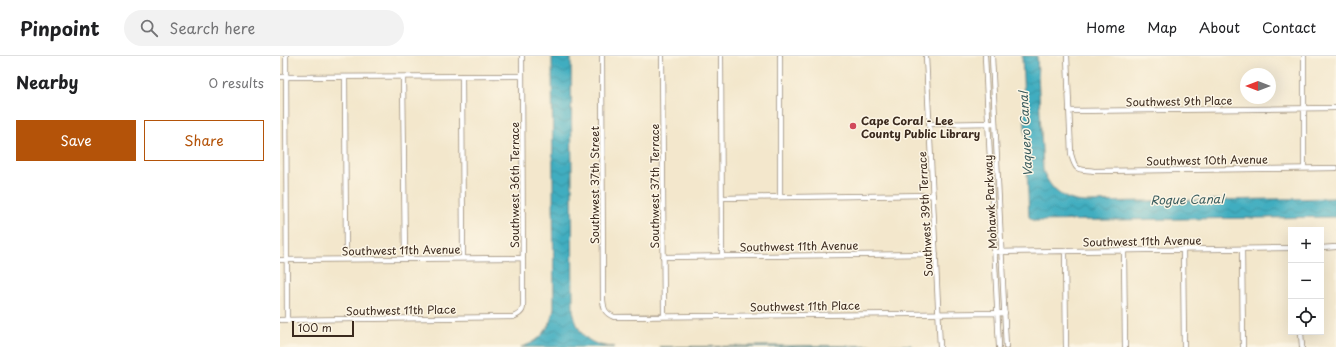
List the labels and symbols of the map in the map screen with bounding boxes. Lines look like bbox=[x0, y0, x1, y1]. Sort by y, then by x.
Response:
north arrow bbox=[1240, 68, 1276, 104]
water label: Vaquero Canal bbox=[1014, 89, 1036, 177]
street label: Southwest 9th Place bbox=[1126, 92, 1233, 110]
place label: Cape Coral - Lee County Public Library bbox=[861, 112, 980, 142]
marker: Cape Coral - Lee County Public Library bbox=[848, 121, 858, 131]
street label: Southwest 36th Terrace bbox=[506, 122, 523, 248]
street label: Southwest 37th Terrace bbox=[646, 123, 663, 248]
street label: Southwest 37th Street bbox=[586, 125, 603, 244]
street label: Southwest 10th Avenue bbox=[1146, 150, 1268, 170]
street label: Southwest 39th Terrace bbox=[913, 151, 937, 277]
street label: Mohawk Parkway bbox=[979, 154, 1001, 250]
water label: Rogue Canal bbox=[1150, 189, 1225, 209]
street label: Southwest 11th Avenue bbox=[1083, 231, 1201, 251]
street label: Southwest 11th Avenue bbox=[740, 236, 858, 256]
street label: Southwest 11th Avenue bbox=[342, 240, 460, 260]
street label: Southwest 11th Place bbox=[750, 297, 860, 315]
street label: Southwest 11th Place bbox=[346, 301, 456, 319]
scale bar bbox=[292, 319, 354, 338]

